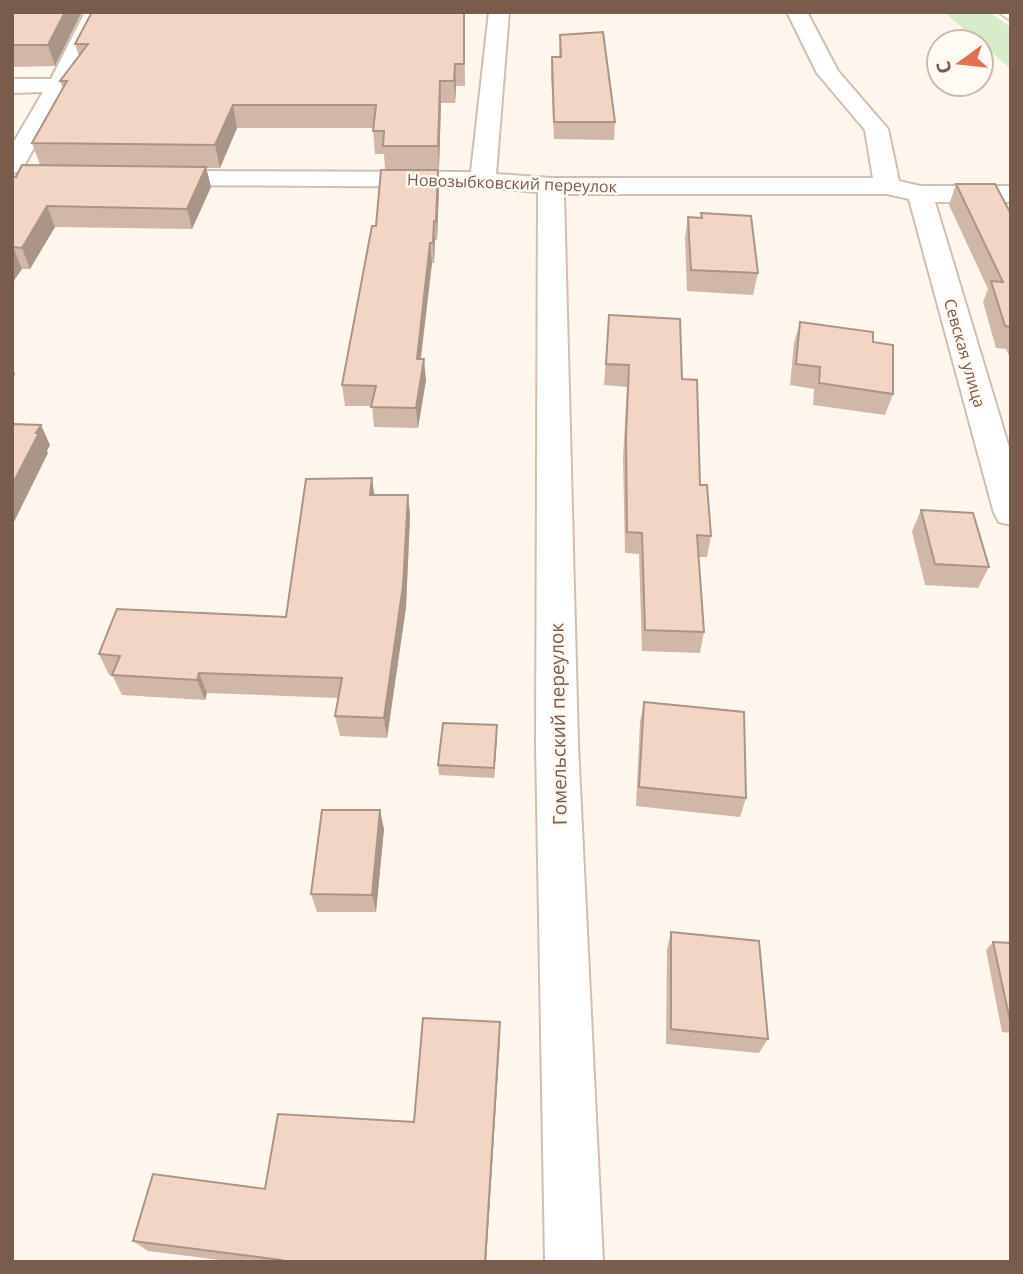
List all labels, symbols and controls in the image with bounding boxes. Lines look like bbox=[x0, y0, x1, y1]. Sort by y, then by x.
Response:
north arrow bbox=[925, 28, 995, 98]
text: С bbox=[929, 58, 958, 77]
street label: Новозыбковский переулок bbox=[407, 168, 618, 198]
street label: Севская улица bbox=[939, 296, 991, 410]
street label: Гомельский переулок bbox=[543, 622, 573, 825]

